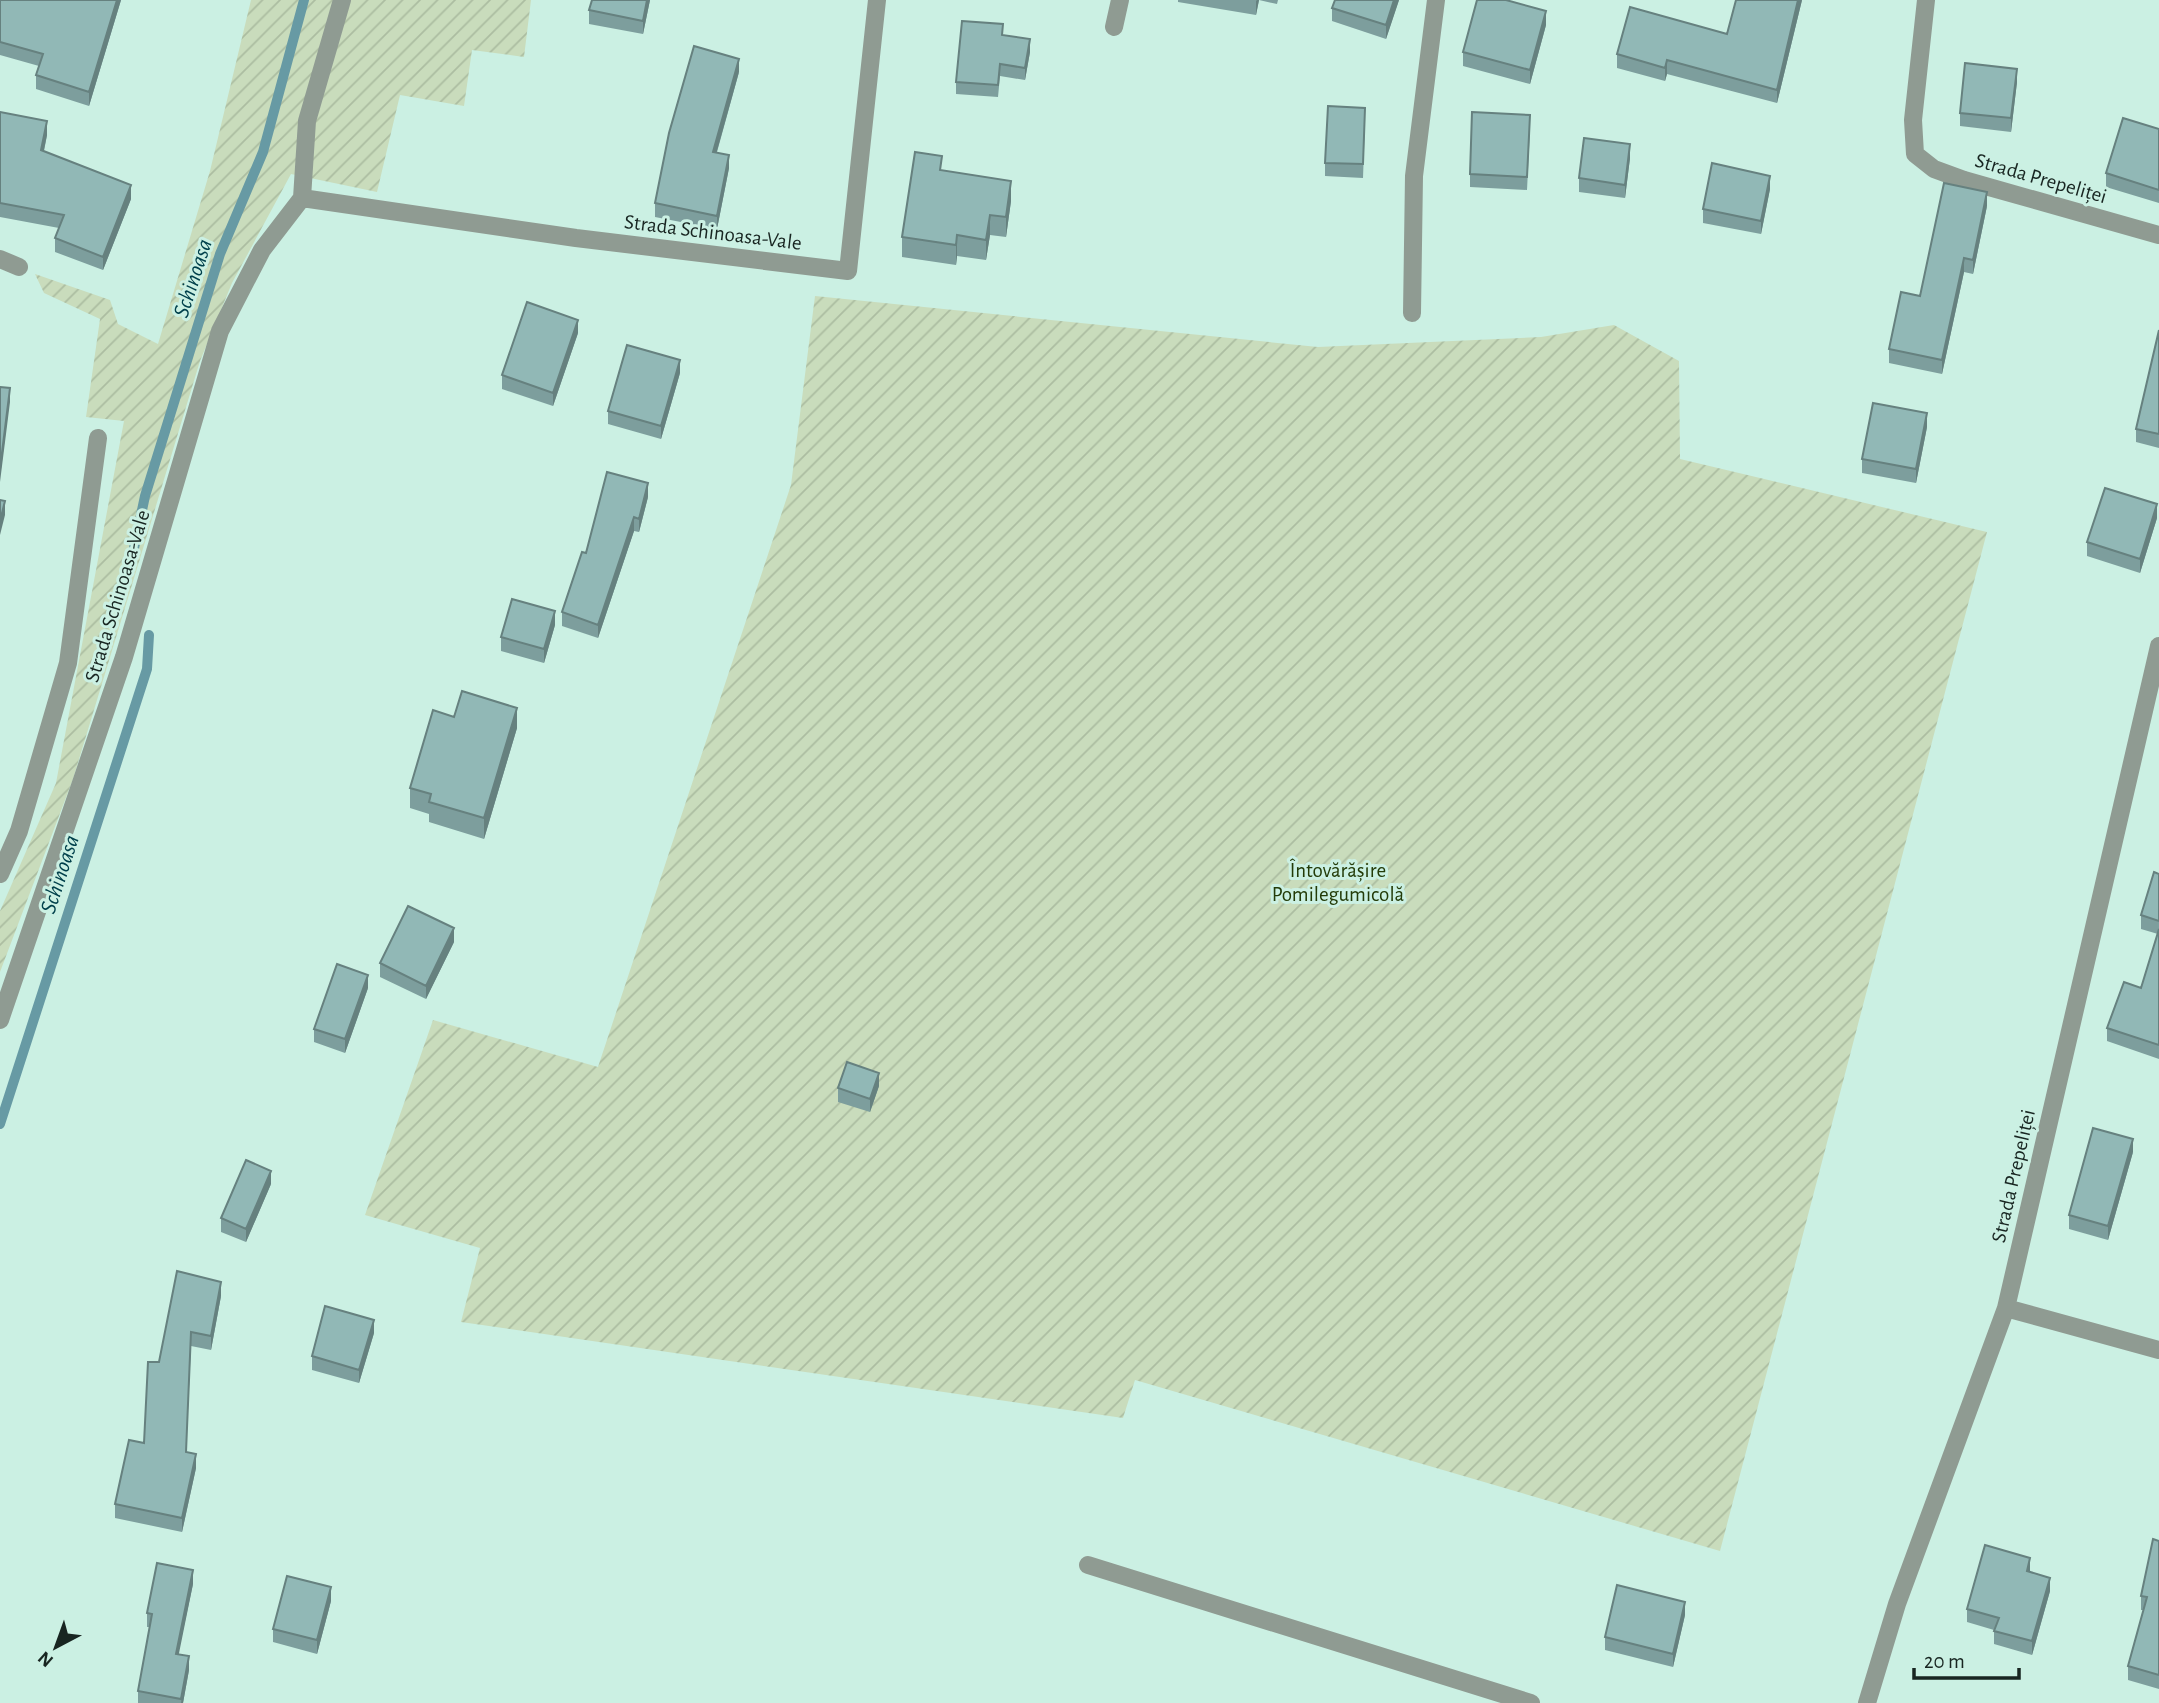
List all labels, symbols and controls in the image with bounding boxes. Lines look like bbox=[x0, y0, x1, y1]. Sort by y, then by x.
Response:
street label: Strada Prepeliței bbox=[1972, 150, 2109, 209]
street label: Strada Schinoasa-Vale bbox=[623, 211, 803, 254]
water label: Schinoasa bbox=[170, 236, 217, 321]
street label: Strada Schinoasa-Vale bbox=[81, 508, 154, 685]
water label: Schinoasa bbox=[37, 832, 84, 917]
park label: Întovărășire Pomilegumicolă bbox=[1272, 858, 1405, 905]
street label: Strada Prepeliței bbox=[1988, 1108, 2041, 1245]
north arrow bbox=[21, 1612, 91, 1682]
scale bar bbox=[1914, 1636, 2019, 1680]
text: N bbox=[35, 1647, 57, 1670]
text: 20 m bbox=[1924, 1651, 1965, 1672]

